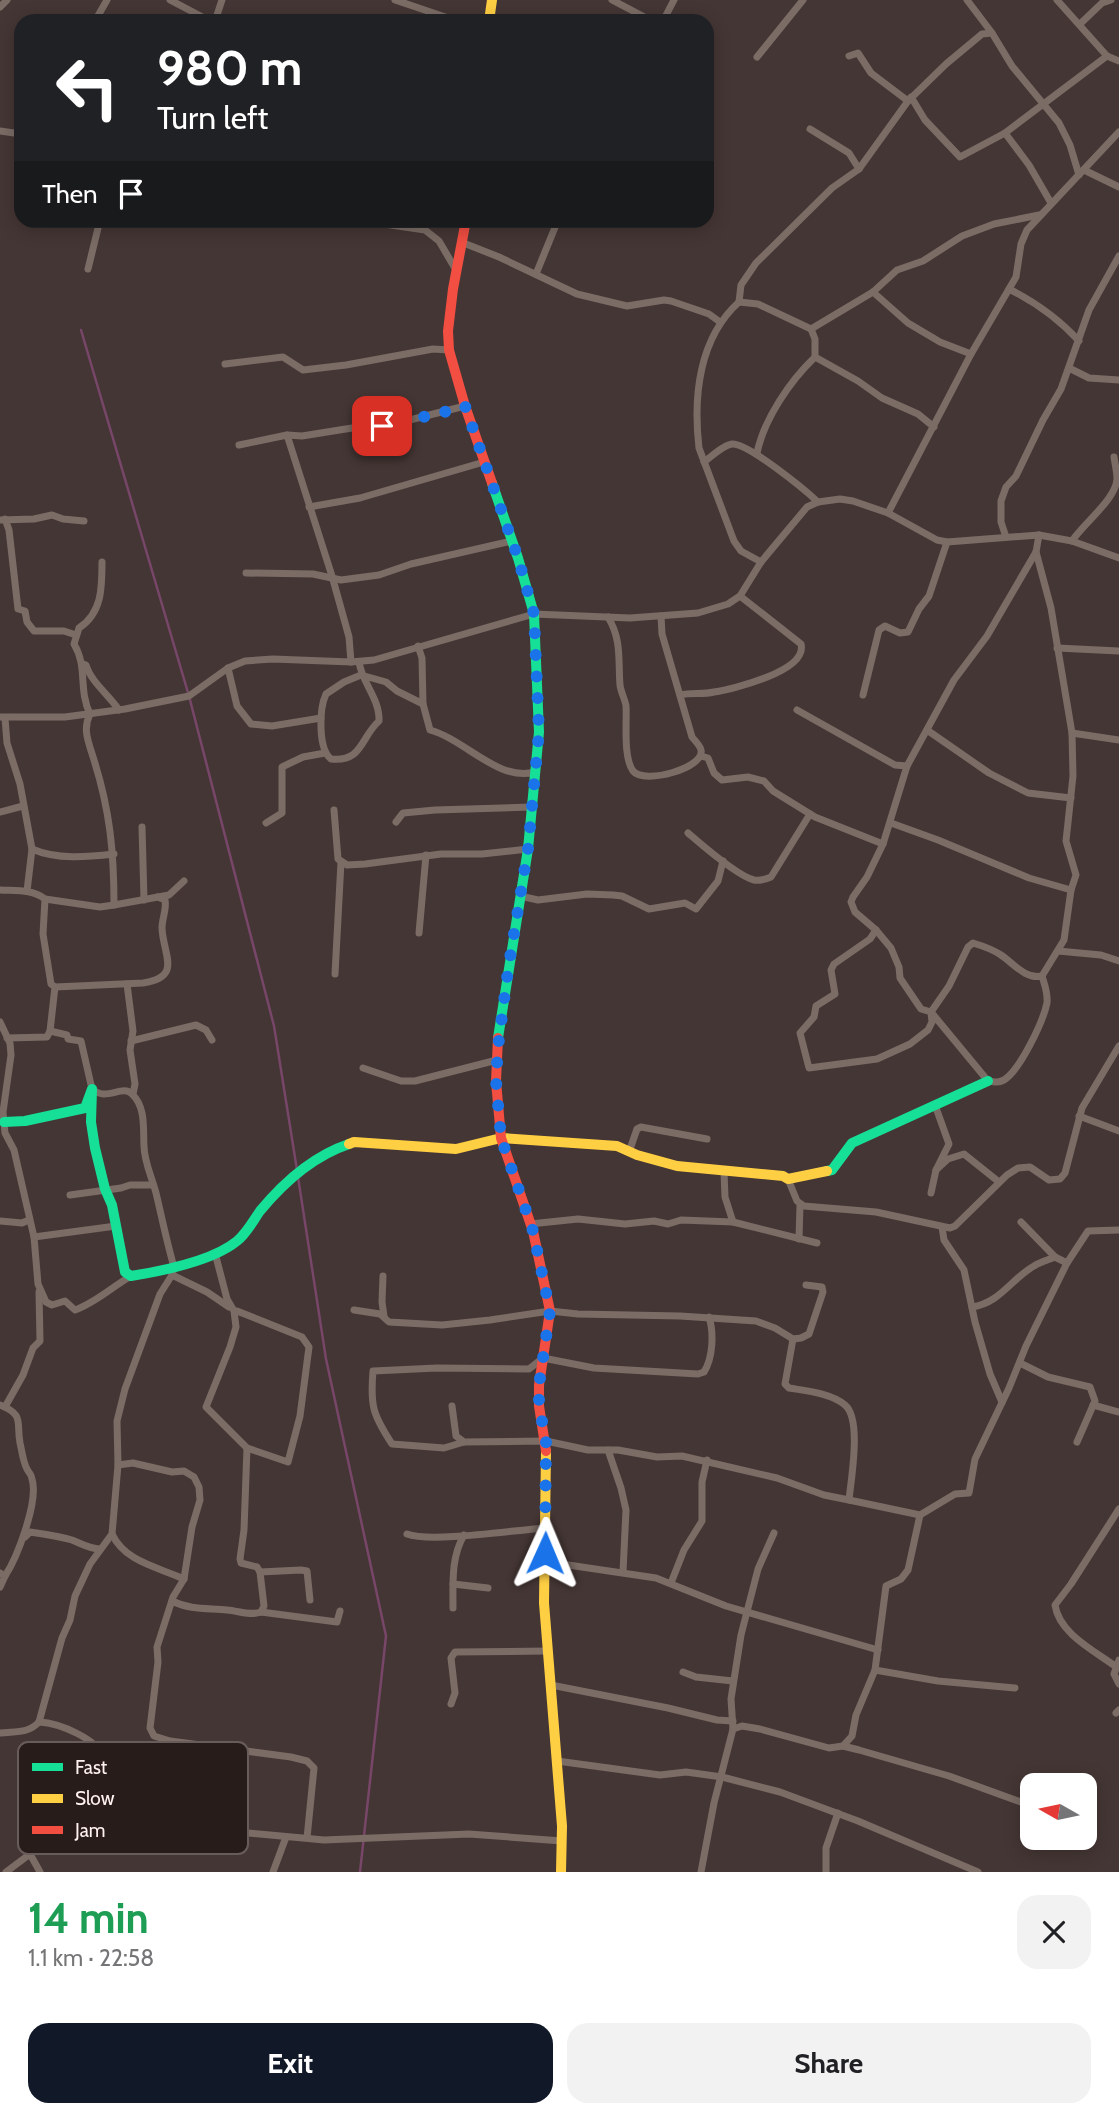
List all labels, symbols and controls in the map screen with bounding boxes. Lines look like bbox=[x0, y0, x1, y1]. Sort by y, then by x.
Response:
text: 980 m bbox=[157, 38, 302, 97]
icon: left bbox=[42, 42, 133, 133]
text: Turn left bbox=[157, 98, 268, 137]
icon: arrive bbox=[112, 175, 150, 213]
text: Then bbox=[42, 178, 98, 210]
pin bbox=[352, 396, 412, 456]
icon: arrive bbox=[363, 407, 401, 445]
position arrow bbox=[508, 1516, 582, 1590]
legend bbox=[18, 1742, 248, 1854]
text: Fast bbox=[75, 1756, 108, 1779]
north arrow bbox=[1020, 1773, 1097, 1850]
map controls bbox=[1020, 1773, 1097, 1850]
text: Slow bbox=[75, 1787, 115, 1810]
text: Jam bbox=[74, 1819, 105, 1842]
text: 14 min bbox=[28, 1892, 149, 1944]
button: close bbox=[1017, 1895, 1091, 1969]
text: 1.1 km · 22:58 bbox=[28, 1944, 154, 1972]
button: Exit bbox=[28, 2023, 553, 2103]
button: Share bbox=[567, 2023, 1091, 2103]

